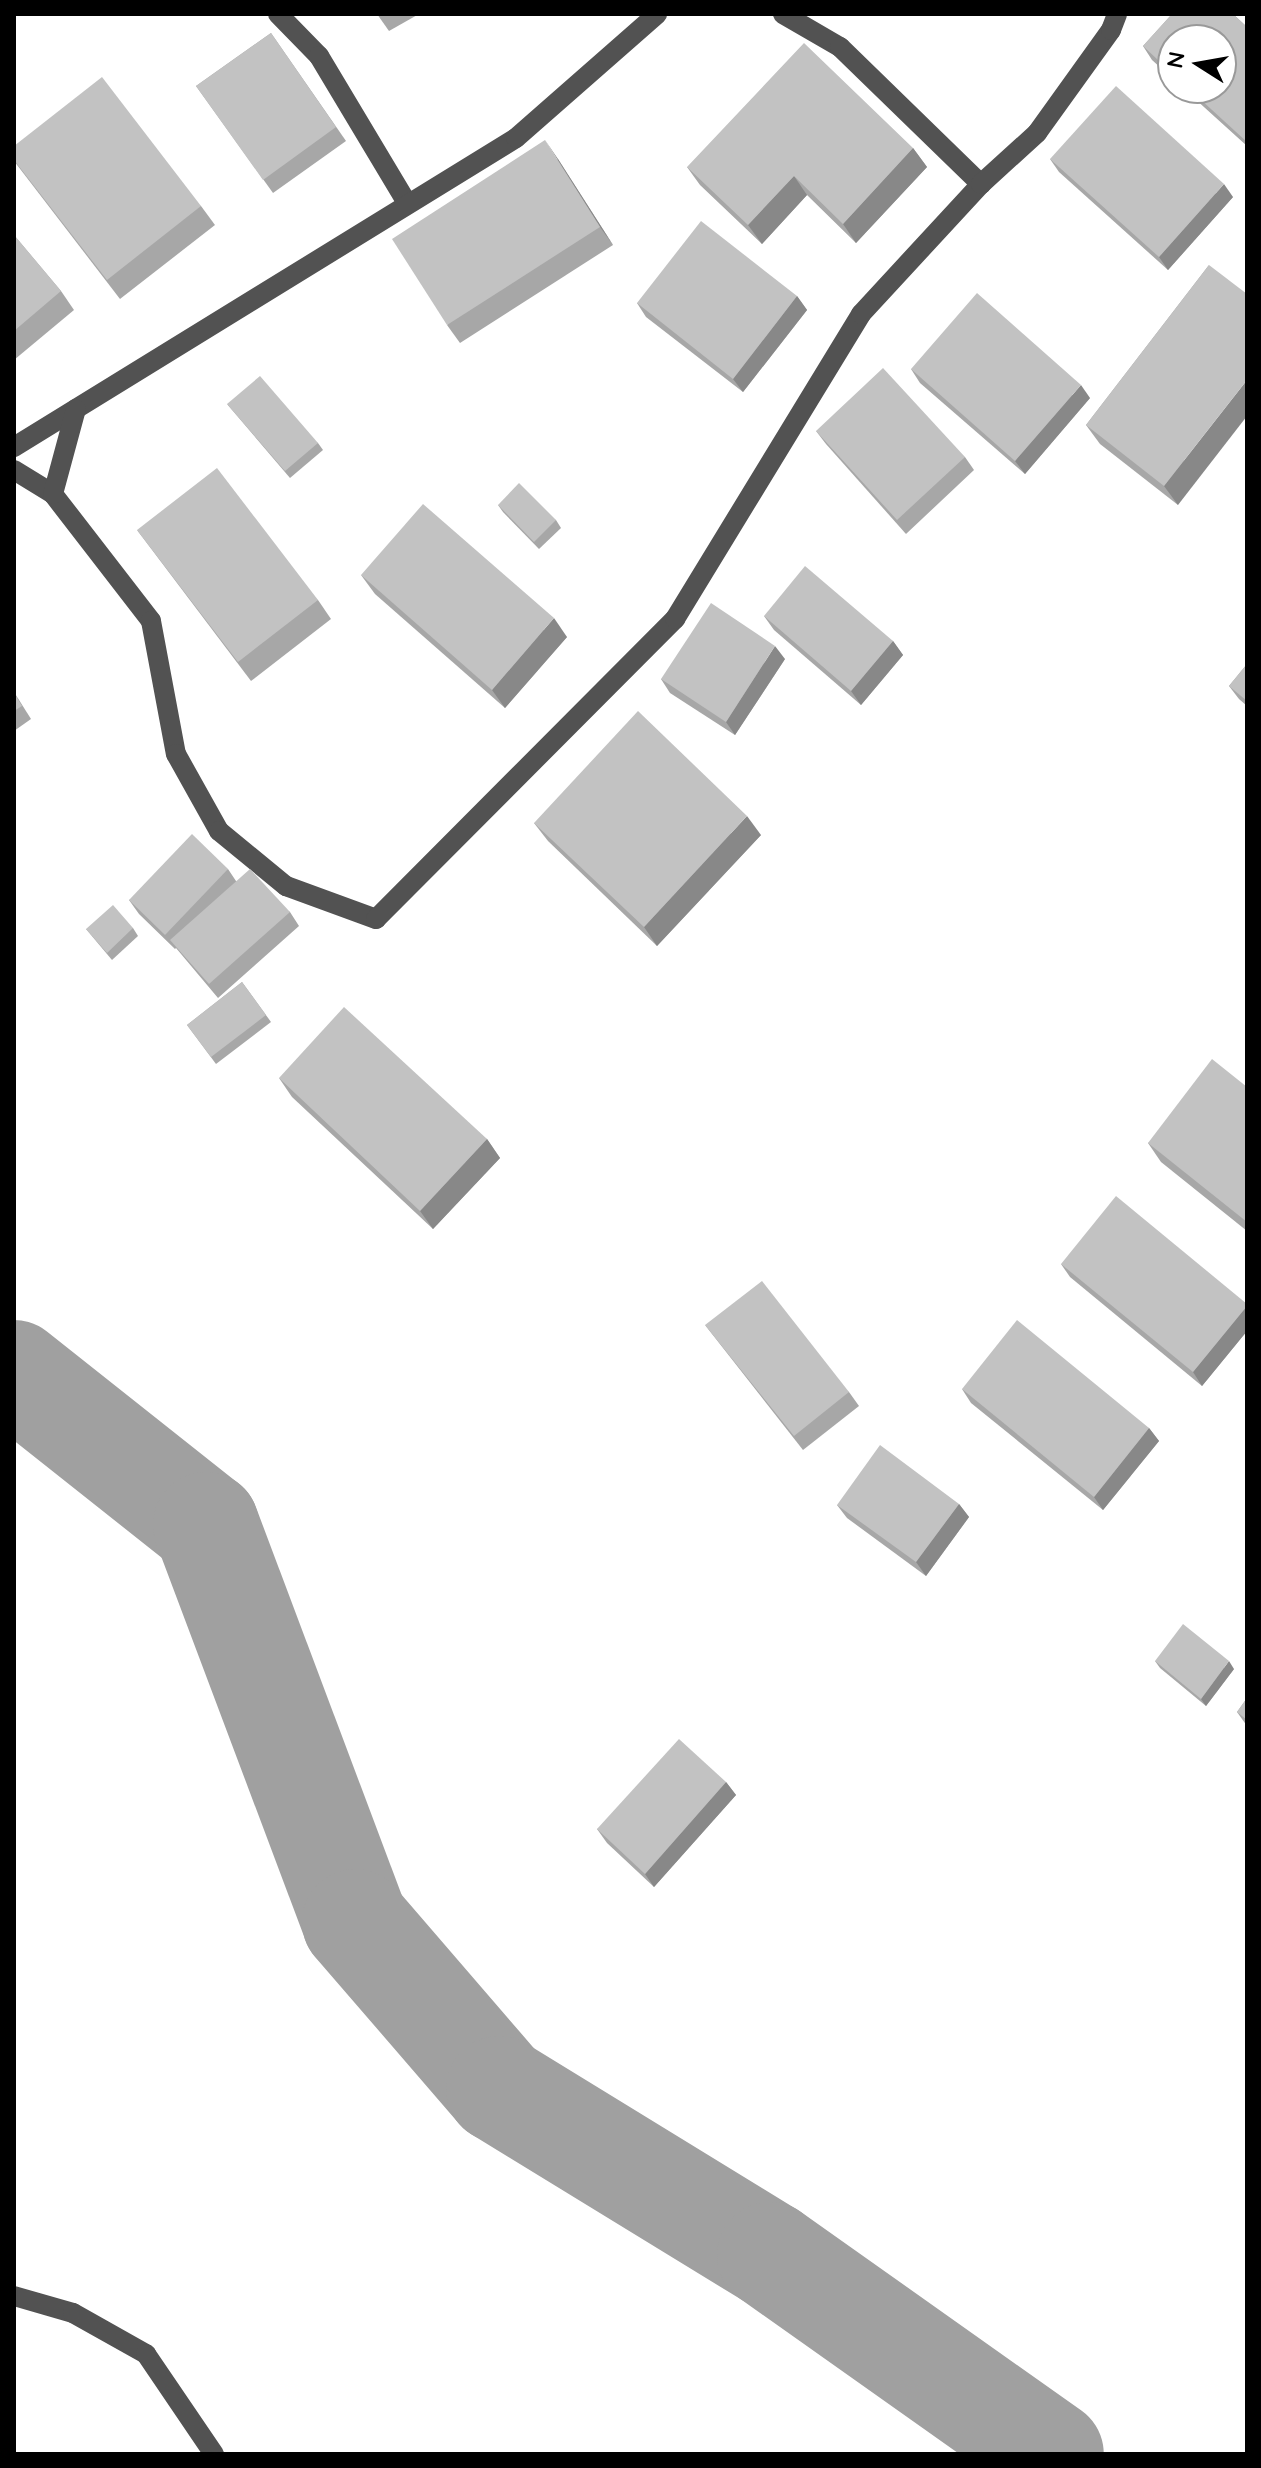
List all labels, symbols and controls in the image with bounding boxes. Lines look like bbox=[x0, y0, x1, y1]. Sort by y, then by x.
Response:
north arrow bbox=[1157, 24, 1237, 104]
text: N bbox=[1160, 49, 1191, 70]

